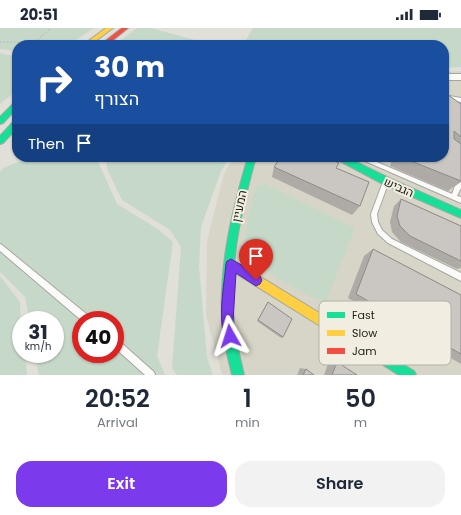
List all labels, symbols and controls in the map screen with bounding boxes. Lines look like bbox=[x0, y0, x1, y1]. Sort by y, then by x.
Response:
text: 20:51 bbox=[20, 4, 58, 25]
text: 30 m bbox=[94, 48, 165, 87]
icon: right bbox=[28, 56, 80, 108]
text: הצורף bbox=[94, 86, 139, 111]
icon: arrive bbox=[73, 132, 95, 154]
text: Then bbox=[28, 133, 65, 154]
street label: הגביש bbox=[381, 173, 417, 201]
street label: המעיין bbox=[227, 188, 251, 224]
pin bbox=[239, 239, 273, 280]
icon: arrive bbox=[245, 245, 267, 267]
legend bbox=[319, 301, 451, 365]
text: Fast bbox=[352, 307, 375, 323]
speed limit sign: 40 bbox=[72, 311, 124, 363]
position arrow bbox=[209, 315, 251, 357]
text: 31 bbox=[28, 318, 48, 346]
text: Slow bbox=[352, 325, 377, 341]
text: km/h bbox=[25, 339, 51, 354]
text: Jam bbox=[352, 343, 377, 359]
text: 20:52 bbox=[85, 382, 150, 415]
text: 1 bbox=[243, 382, 252, 415]
text: 50 bbox=[345, 382, 376, 415]
text: Arrival bbox=[97, 413, 138, 432]
text: min bbox=[235, 413, 260, 432]
text: m bbox=[354, 413, 367, 432]
button: Exit bbox=[16, 461, 227, 507]
button: Share bbox=[235, 461, 445, 507]

